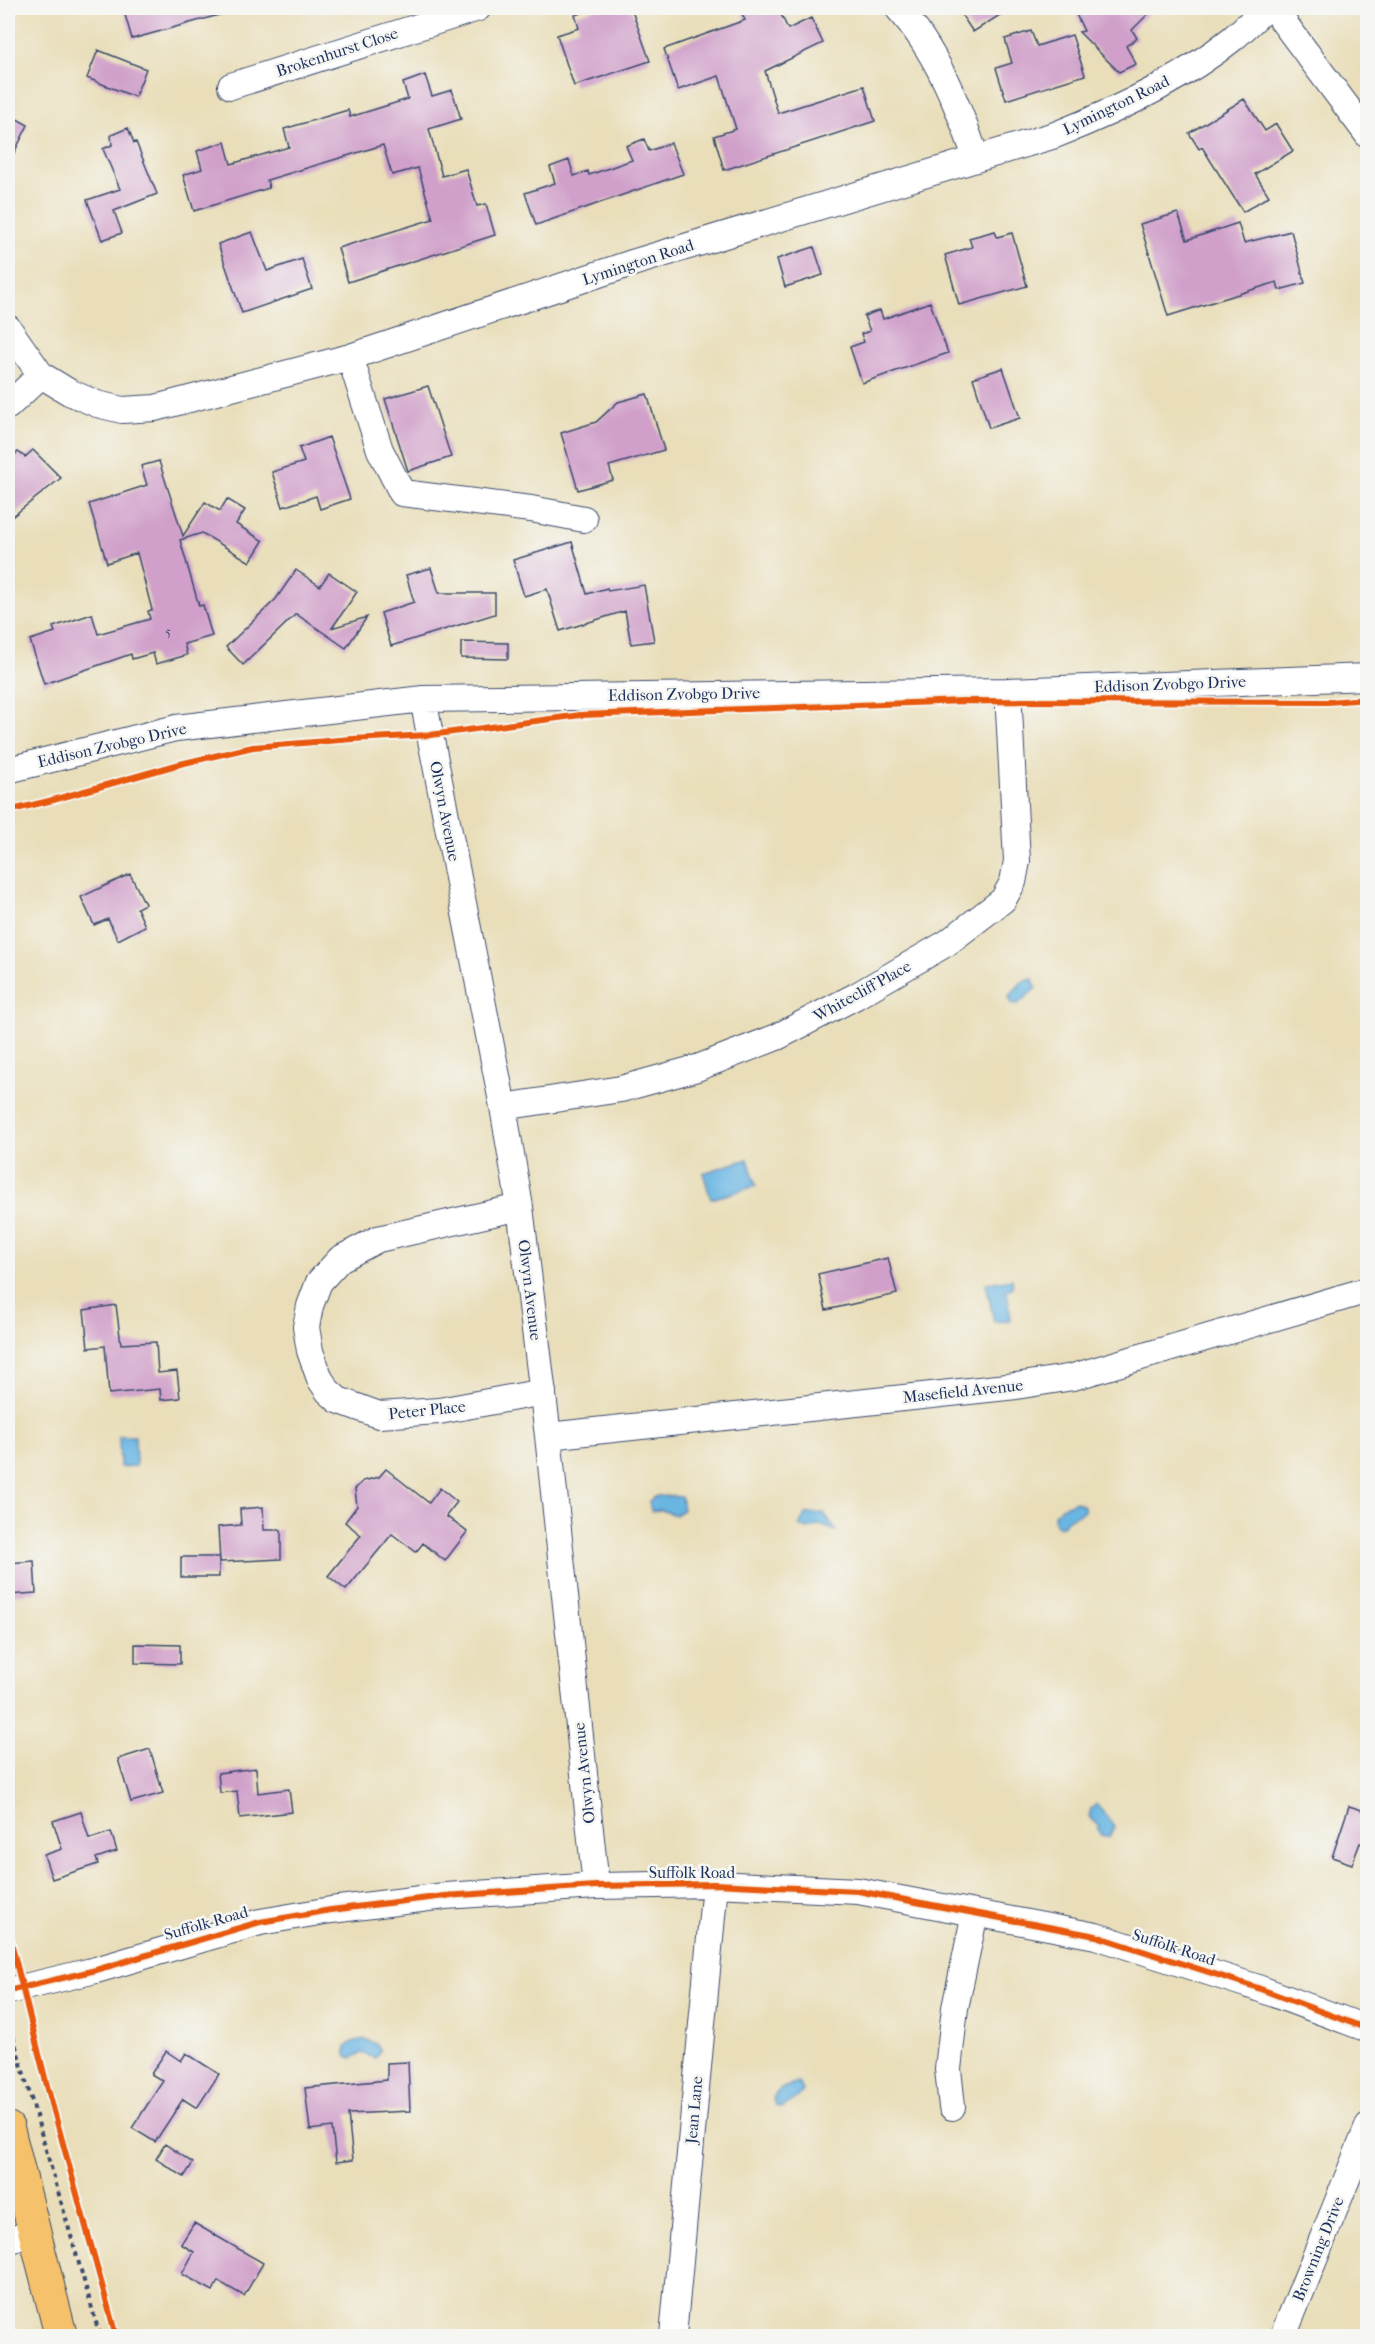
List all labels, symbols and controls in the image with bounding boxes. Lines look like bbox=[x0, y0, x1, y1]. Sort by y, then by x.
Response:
street label: Brokenhurst Close bbox=[274, 23, 400, 81]
street label: Lymington Road bbox=[1060, 71, 1173, 139]
street label: Lymington Road bbox=[580, 235, 696, 289]
house number: 5 bbox=[165, 623, 171, 640]
street label: Eddison Zvobgo Drive bbox=[1094, 672, 1246, 696]
street label: Eddison Zvobgo Drive bbox=[608, 683, 760, 705]
street label: Eddison Zvobgo Drive bbox=[36, 719, 188, 771]
street label: Olwyn Avenue bbox=[426, 759, 464, 863]
street label: Whitecliff Place bbox=[809, 956, 914, 1026]
street label: Olwyn Avenue bbox=[514, 1238, 546, 1342]
street label: Masefield Avenue bbox=[902, 1375, 1024, 1407]
street label: Peter Place bbox=[387, 1396, 467, 1423]
street label: Olwyn Avenue bbox=[569, 1721, 599, 1825]
street label: Suffolk Road bbox=[649, 1863, 735, 1882]
street label: Suffolk Road bbox=[162, 1902, 250, 1944]
street label: Suffolk Road bbox=[1130, 1925, 1218, 1969]
street label: Jean Lane bbox=[681, 2075, 706, 2147]
street label: Browning Drive bbox=[1288, 2194, 1348, 2304]

